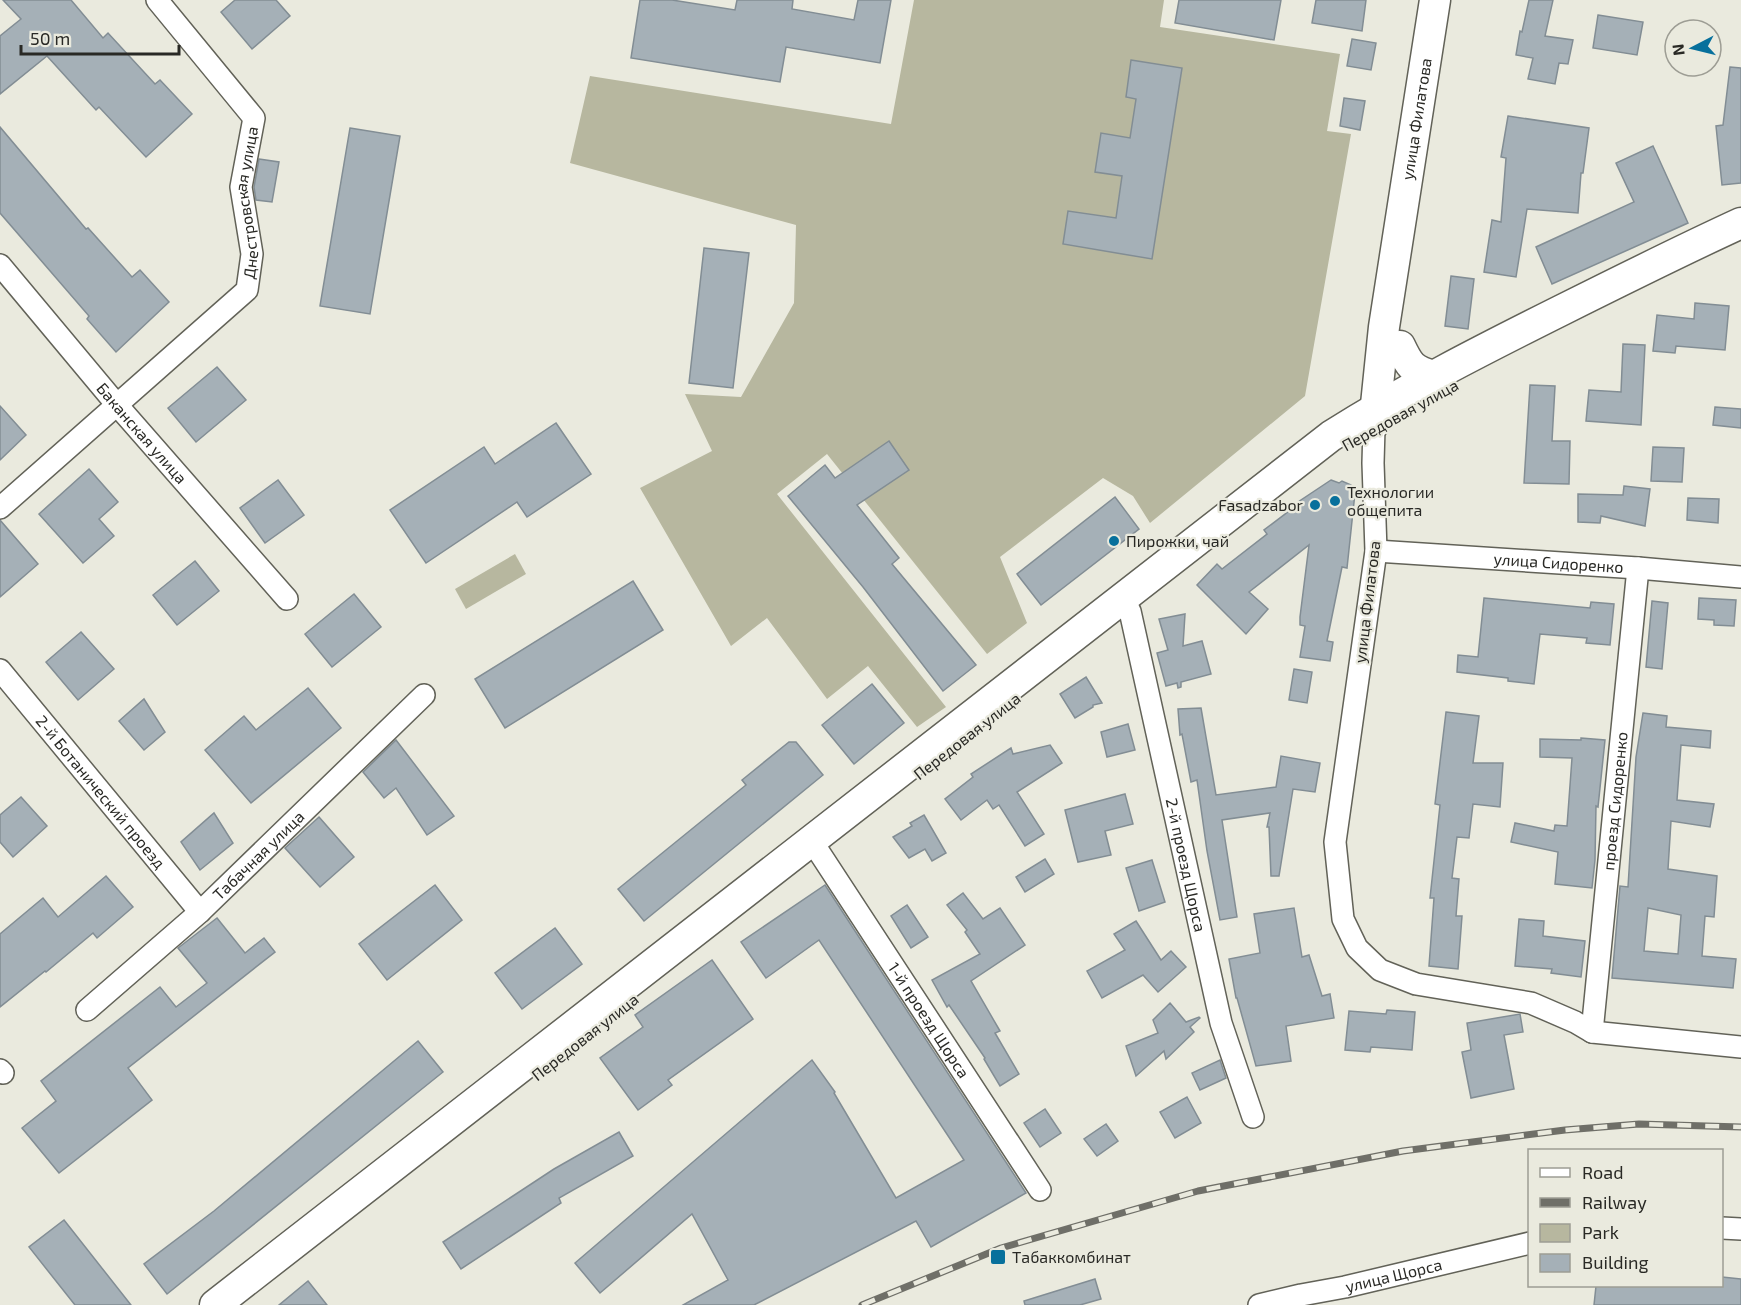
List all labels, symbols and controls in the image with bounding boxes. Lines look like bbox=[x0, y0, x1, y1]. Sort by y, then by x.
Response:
scale bar bbox=[21, 18, 178, 56]
north arrow bbox=[1663, 18, 1723, 78]
text: 50 m bbox=[30, 27, 70, 49]
text: N bbox=[1667, 43, 1688, 57]
street label: улица Филатова bbox=[1397, 57, 1435, 181]
street label: Днестровская улица bbox=[230, 125, 261, 280]
street label: Передовая улица bbox=[1338, 375, 1462, 455]
street label: Баканская улица bbox=[93, 378, 191, 487]
place label: Технологии общепита bbox=[1347, 482, 1434, 519]
marker: Технологии общепита bbox=[1328, 494, 1342, 508]
place label: Fasadzabor bbox=[1218, 495, 1304, 514]
marker: Fasadzabor bbox=[1308, 498, 1322, 512]
place label: Пирожки, чай bbox=[1126, 531, 1229, 550]
marker: Пирожки, чай bbox=[1107, 534, 1121, 548]
street label: улица Филатова bbox=[1350, 540, 1384, 664]
street label: улица Сидоренко bbox=[1493, 549, 1624, 576]
street label: Передовая улица bbox=[910, 688, 1024, 784]
street label: 2-й Ботанический проезд bbox=[32, 711, 170, 872]
street label: проезд Сидоренко bbox=[1598, 731, 1631, 871]
street label: 2-й проезд Щорса bbox=[1163, 796, 1211, 934]
street label: Табачная улица bbox=[208, 806, 308, 904]
street label: 1-й проезд Щорса bbox=[885, 959, 974, 1081]
street label: Передовая улица bbox=[528, 989, 642, 1085]
legend bbox=[1528, 1149, 1723, 1287]
text: Road bbox=[1582, 1161, 1623, 1183]
text: Railway bbox=[1582, 1191, 1647, 1213]
text: Park bbox=[1582, 1221, 1619, 1243]
place label: Табаккомбинат bbox=[1012, 1247, 1131, 1266]
marker: Табаккомбинат bbox=[989, 1248, 1007, 1266]
text: Building bbox=[1582, 1251, 1649, 1273]
street label: улица Щорса bbox=[1343, 1254, 1444, 1297]

